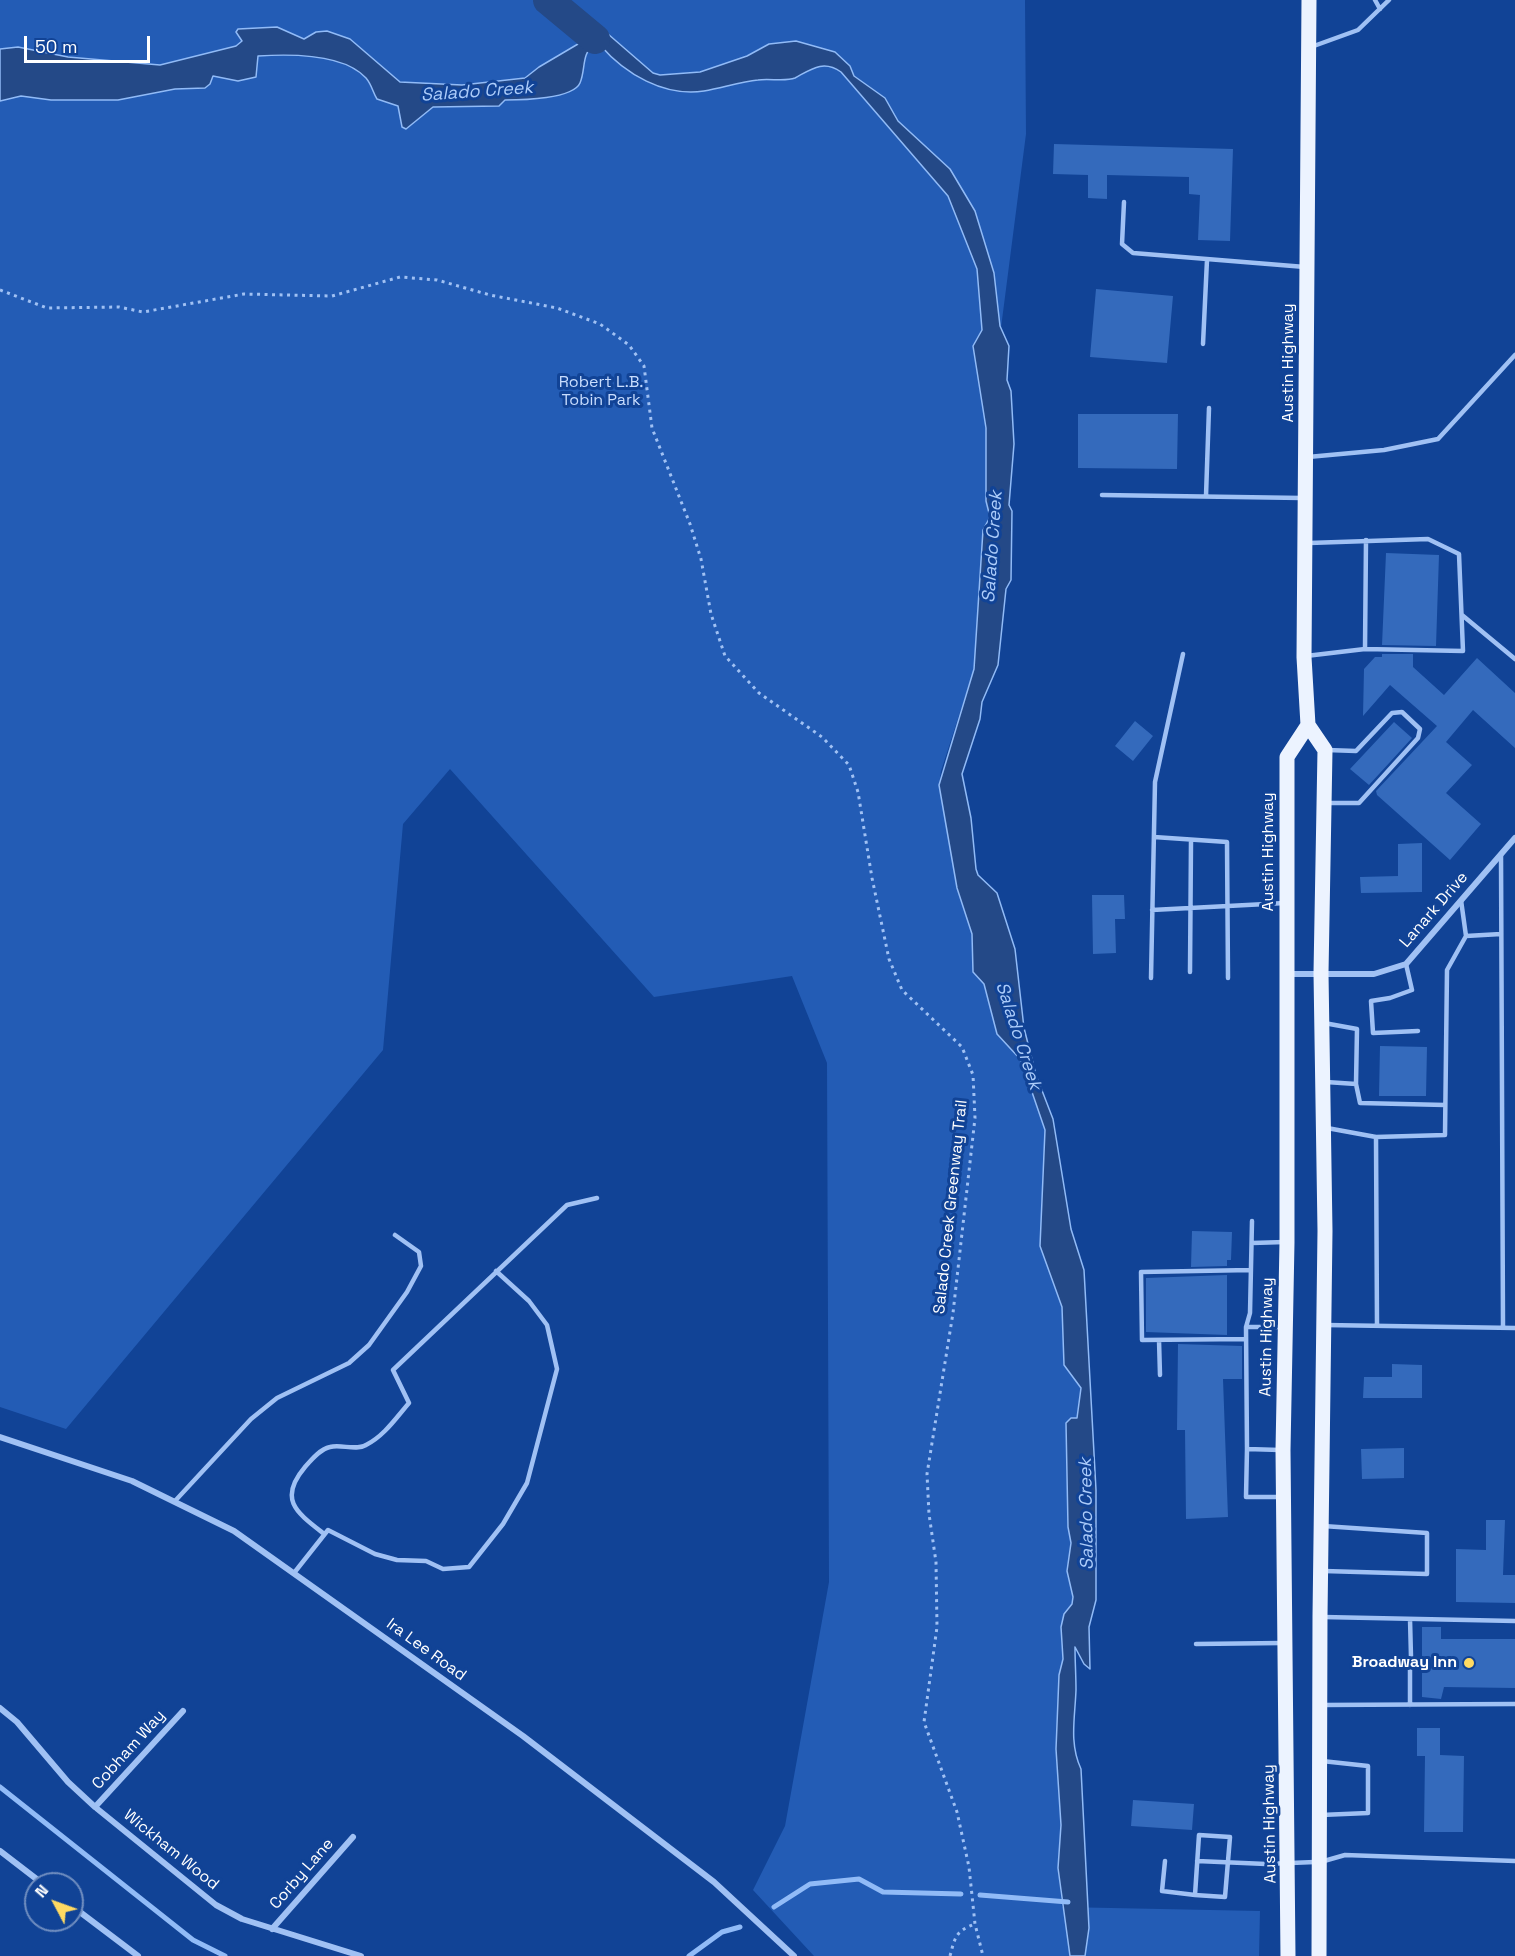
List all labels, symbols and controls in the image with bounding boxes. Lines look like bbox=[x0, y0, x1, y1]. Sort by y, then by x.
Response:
scale bar bbox=[27, 24, 153, 62]
text: 50 m bbox=[35, 35, 77, 58]
water label: Salado Creek bbox=[420, 77, 534, 107]
street label: Austin Highway bbox=[1279, 303, 1299, 423]
park label: Robert L.B. Tobin Park bbox=[559, 373, 643, 411]
water label: Salado Creek bbox=[978, 490, 1008, 604]
street label: Austin Highway bbox=[1259, 792, 1279, 912]
street label: Lanark Drive bbox=[1396, 868, 1472, 952]
water label: Salado Creek bbox=[990, 979, 1046, 1093]
street label: Salado Creek Greenway Trail bbox=[930, 1099, 972, 1315]
street label: Austin Highway bbox=[1256, 1277, 1278, 1397]
water label: Salado Creek bbox=[1075, 1458, 1099, 1570]
street label: Ira Lee Road bbox=[382, 1615, 470, 1685]
place label: Broadway Inn bbox=[1352, 1653, 1457, 1673]
marker: Broadway Inn bbox=[1462, 1656, 1476, 1670]
street label: Cobham Way bbox=[88, 1706, 170, 1794]
street label: Austin Highway bbox=[1259, 1764, 1281, 1884]
street label: Wickham Wood bbox=[120, 1806, 222, 1894]
street label: Corby Lane bbox=[266, 1835, 338, 1913]
north arrow bbox=[24, 1872, 84, 1932]
text: N bbox=[30, 1880, 53, 1902]

